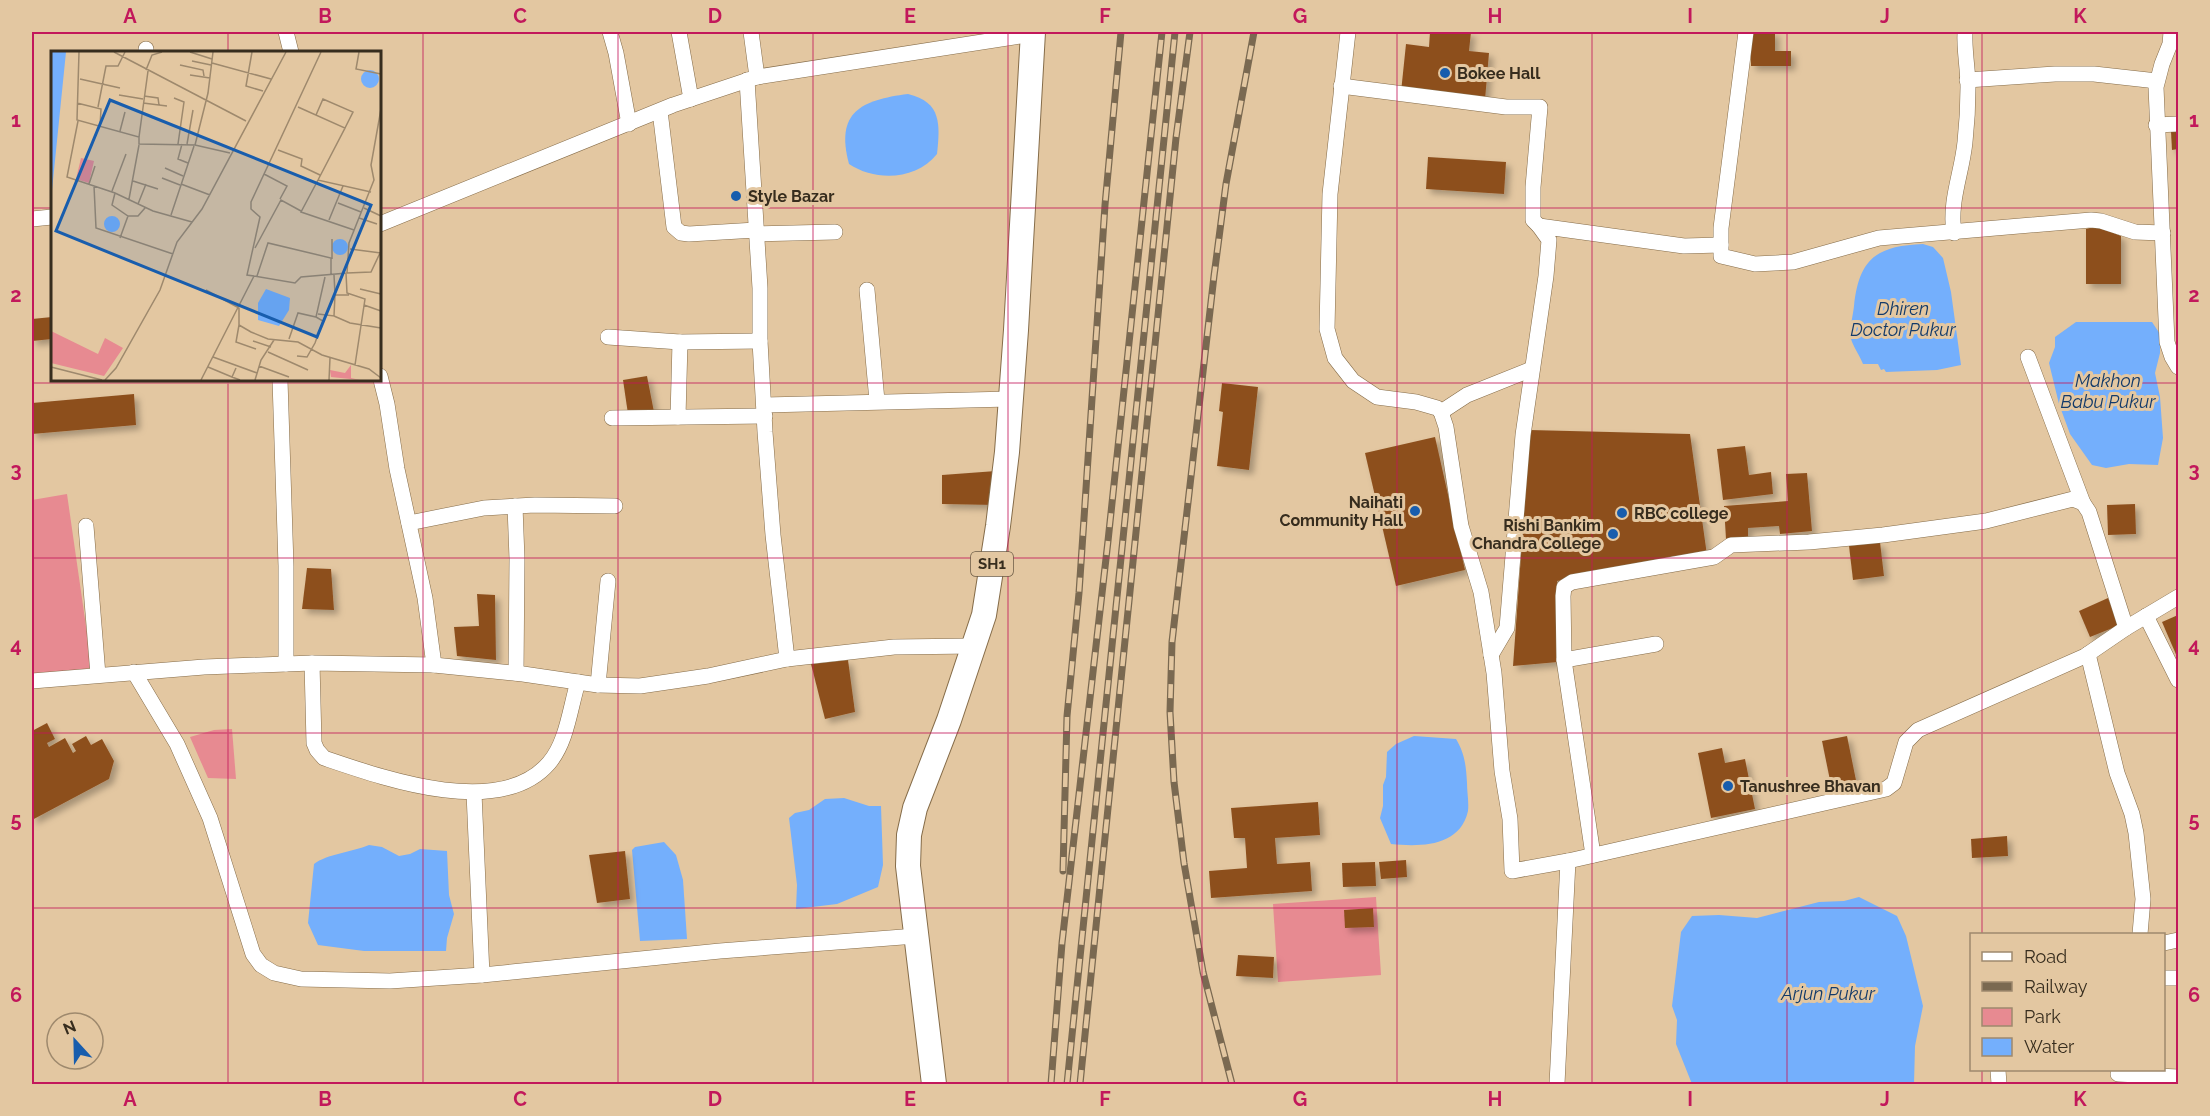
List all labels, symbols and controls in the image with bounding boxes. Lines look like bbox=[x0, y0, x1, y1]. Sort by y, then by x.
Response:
text: A bbox=[123, 4, 137, 28]
text: B bbox=[318, 4, 332, 28]
text: C bbox=[513, 4, 527, 28]
text: D bbox=[708, 4, 722, 28]
text: E bbox=[904, 4, 916, 28]
text: F bbox=[1099, 4, 1111, 28]
text: G bbox=[1293, 4, 1307, 28]
text: H bbox=[1488, 4, 1502, 28]
text: I bbox=[1687, 4, 1693, 28]
text: J bbox=[1880, 4, 1890, 28]
text: K bbox=[2073, 4, 2087, 28]
inset map bbox=[51, 51, 381, 381]
place label: Bokee Hall bbox=[1457, 64, 1541, 83]
marker: Bokee Hall bbox=[1438, 66, 1452, 80]
text: 1 bbox=[11, 108, 21, 132]
text: 1 bbox=[2189, 108, 2199, 132]
place label: Style Bazar bbox=[748, 187, 834, 206]
marker: Style Bazar bbox=[729, 189, 743, 203]
text: 2 bbox=[10, 283, 22, 307]
text: 2 bbox=[2188, 283, 2200, 307]
water label: Dhiren Doctor Pukur bbox=[1850, 298, 1957, 340]
water label: Makhon Babu Pukur bbox=[2061, 370, 2156, 412]
text: 3 bbox=[10, 458, 22, 482]
text: 3 bbox=[2188, 458, 2200, 482]
place label: Naihati Community Hall bbox=[1279, 493, 1404, 530]
marker: Naihati Community Hall bbox=[1408, 504, 1422, 518]
place label: RBC college bbox=[1634, 504, 1729, 523]
marker: RBC college bbox=[1615, 506, 1629, 520]
place label: Rishi Bankim Chandra College bbox=[1472, 516, 1601, 553]
marker: Rishi Bankim Chandra College bbox=[1606, 527, 1620, 541]
road number: SH1 bbox=[971, 552, 1013, 576]
text: 4 bbox=[10, 633, 22, 657]
text: 4 bbox=[2188, 633, 2200, 657]
place label: Tanushree Bhavan bbox=[1740, 777, 1881, 796]
marker: Tanushree Bhavan bbox=[1721, 779, 1735, 793]
text: 5 bbox=[10, 808, 22, 832]
text: 5 bbox=[2188, 808, 2200, 832]
legend bbox=[1970, 933, 2165, 1071]
text: Road bbox=[2024, 946, 2067, 967]
text: Railway bbox=[2024, 976, 2088, 997]
text: 6 bbox=[10, 983, 22, 1007]
water label: Arjun Pukur bbox=[1780, 983, 1876, 1004]
text: 6 bbox=[2188, 983, 2200, 1007]
text: Park bbox=[2024, 1006, 2061, 1027]
north arrow bbox=[45, 1011, 105, 1071]
text: N bbox=[60, 1016, 79, 1039]
text: Water bbox=[2024, 1036, 2075, 1057]
text: A bbox=[123, 1087, 137, 1111]
text: B bbox=[318, 1087, 332, 1111]
text: C bbox=[513, 1087, 527, 1111]
text: D bbox=[708, 1087, 722, 1111]
text: E bbox=[904, 1087, 916, 1111]
text: F bbox=[1099, 1087, 1111, 1111]
text: G bbox=[1293, 1087, 1307, 1111]
text: H bbox=[1488, 1087, 1502, 1111]
text: I bbox=[1687, 1087, 1693, 1111]
text: J bbox=[1880, 1087, 1890, 1111]
text: K bbox=[2073, 1087, 2087, 1111]

